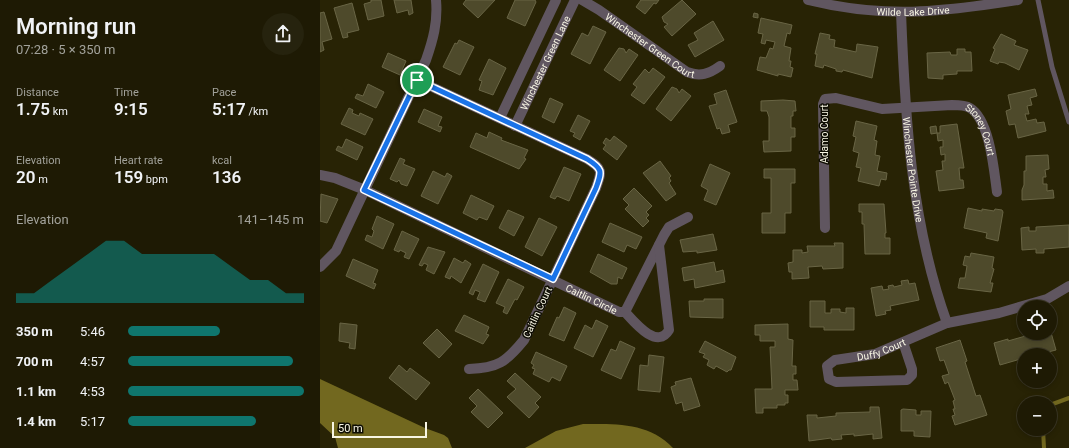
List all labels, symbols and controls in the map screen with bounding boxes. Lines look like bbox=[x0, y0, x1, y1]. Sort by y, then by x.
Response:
street label: Wilde Lake Drive bbox=[876, 4, 950, 18]
street label: Winchester Green Court bbox=[603, 11, 696, 80]
button: share bbox=[262, 13, 304, 55]
text: Morning run bbox=[16, 14, 136, 39]
street label: Winchester Green Lane bbox=[518, 14, 573, 112]
text: 07:28 · 5 × 350 m bbox=[16, 42, 115, 57]
pin bbox=[400, 63, 434, 97]
icon: arrive bbox=[406, 69, 428, 91]
text: Distance bbox=[16, 86, 59, 99]
text: Time bbox=[114, 86, 139, 99]
text: Pace bbox=[212, 86, 236, 99]
text: 1.75 bbox=[16, 99, 50, 119]
text: 9:15 bbox=[114, 99, 148, 119]
text: 5:17 bbox=[212, 99, 246, 119]
street label: Stoney Court bbox=[964, 102, 997, 157]
street label: Adamo Court bbox=[819, 104, 830, 164]
text: km bbox=[50, 105, 68, 118]
text: /km bbox=[246, 105, 268, 118]
street label: Winchester Pointe Drive bbox=[901, 116, 925, 223]
text: Elevation bbox=[16, 154, 61, 167]
text: Heart rate bbox=[114, 154, 163, 167]
text: kcal bbox=[212, 154, 232, 167]
text: 20 bbox=[16, 167, 35, 187]
text: 159 bbox=[114, 167, 143, 187]
text: 136 bbox=[212, 167, 241, 187]
text: m bbox=[35, 173, 48, 186]
text: bpm bbox=[143, 173, 168, 186]
text: Elevation bbox=[16, 212, 69, 227]
text: 141–145 m bbox=[237, 212, 304, 227]
street label: Caitlin Circle bbox=[564, 282, 619, 316]
street label: Caitlin Court bbox=[521, 285, 554, 340]
map controls bbox=[1017, 300, 1057, 436]
button: locate bbox=[1017, 300, 1057, 340]
text: 350 m bbox=[16, 324, 53, 339]
text: 5:46 bbox=[80, 324, 105, 339]
street label: Duffy Court bbox=[856, 336, 907, 363]
button: + bbox=[1017, 348, 1057, 388]
text: 700 m bbox=[16, 354, 53, 369]
text: 4:57 bbox=[80, 354, 105, 369]
text: 1.1 km bbox=[16, 384, 56, 399]
text: 4:53 bbox=[80, 384, 105, 399]
button: − bbox=[1017, 396, 1057, 436]
text: 1.4 km bbox=[16, 414, 56, 429]
text: 5:17 bbox=[80, 414, 105, 429]
scale bar bbox=[332, 420, 427, 439]
text: 50 m bbox=[338, 422, 363, 435]

